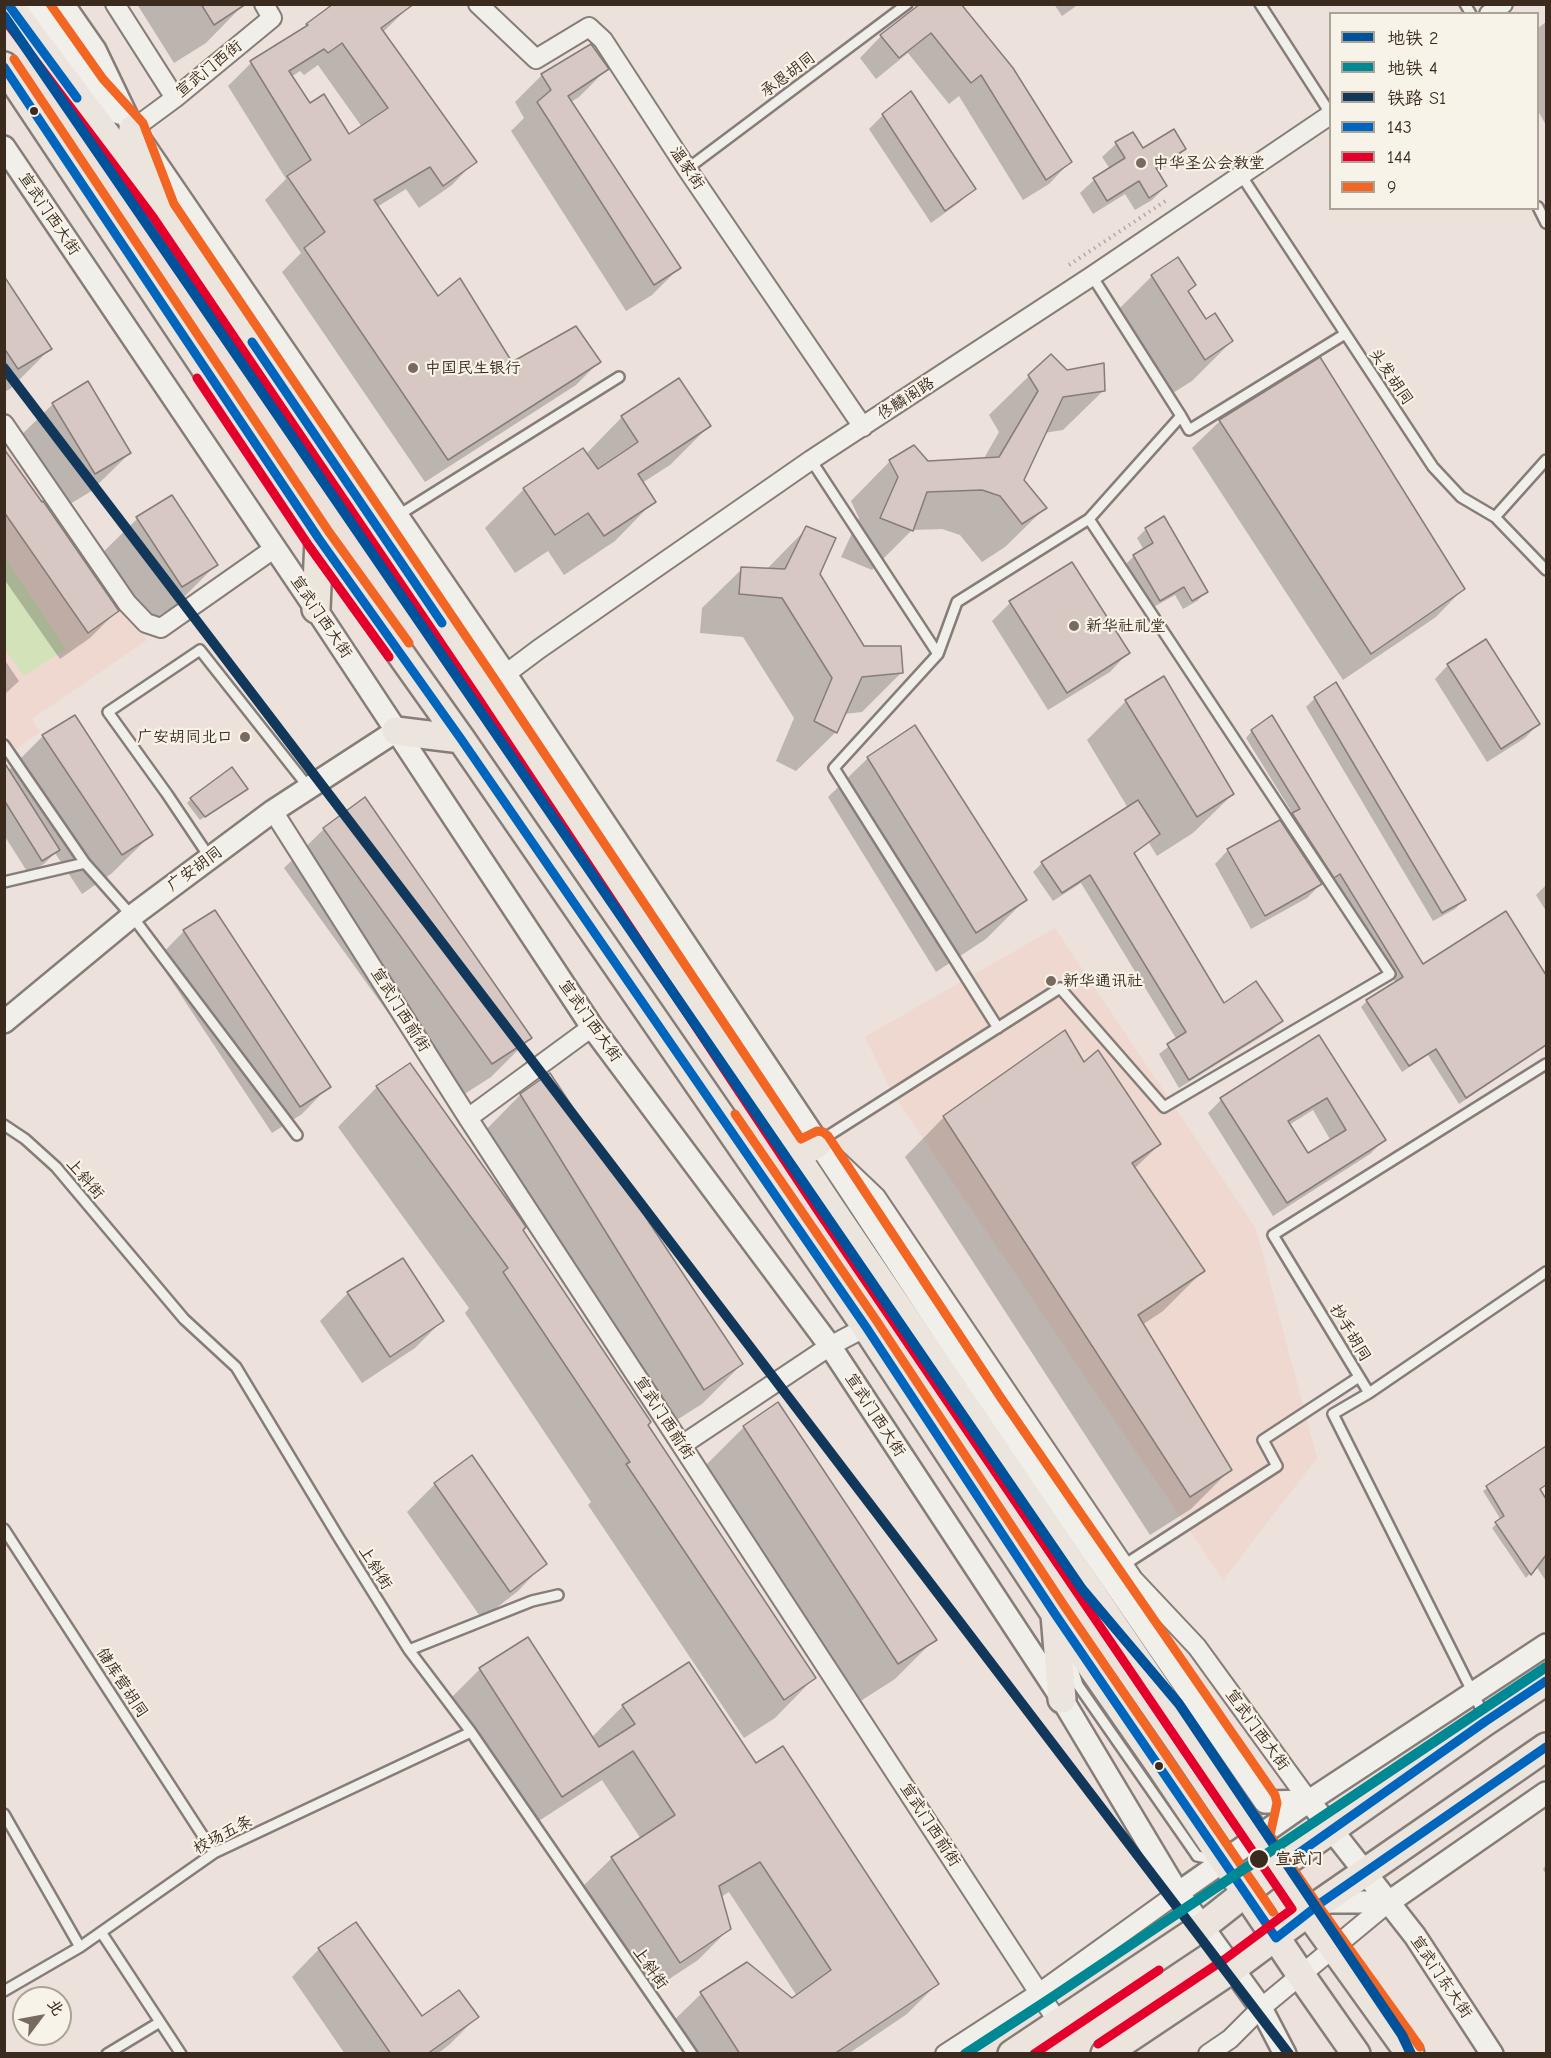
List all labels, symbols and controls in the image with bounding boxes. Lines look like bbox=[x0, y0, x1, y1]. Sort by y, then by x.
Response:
legend bbox=[1329, 12, 1539, 210]
text: 地铁 2 bbox=[1387, 28, 1438, 49]
street label: 宣武门西街 bbox=[172, 36, 246, 102]
street label: 承恩胡同 bbox=[757, 48, 819, 102]
text: 地铁 4 bbox=[1387, 58, 1438, 79]
text: 铁路 S1 bbox=[1387, 88, 1446, 109]
unlabelled marker bbox=[28, 105, 40, 117]
text: 143 bbox=[1387, 117, 1412, 138]
street label: 温家街 bbox=[666, 143, 708, 193]
text: 144 bbox=[1387, 147, 1412, 168]
place label: 中华圣公会教堂 bbox=[1153, 153, 1265, 173]
marker: 中华圣公会教堂 bbox=[1134, 156, 1148, 170]
street label: 宣武门西大街 bbox=[14, 169, 84, 259]
text: 9 bbox=[1387, 177, 1397, 198]
street label: 头发胡同 bbox=[1365, 345, 1417, 409]
place label: 中国民生银行 bbox=[425, 358, 521, 378]
marker: 中国民生银行 bbox=[406, 361, 420, 375]
street label: 佟麟阁路 bbox=[874, 374, 938, 424]
street label: 宣武门西大街 bbox=[286, 572, 356, 662]
place label: 新华社礼堂 bbox=[1086, 616, 1166, 636]
marker: 新华社礼堂 bbox=[1067, 619, 1081, 633]
place label: 广安胡同北口 bbox=[137, 727, 233, 747]
marker: 广安胡同北口 bbox=[238, 730, 252, 744]
street label: 广安胡同 bbox=[163, 842, 227, 896]
street label: 宣武门西前街 bbox=[366, 964, 434, 1056]
place label: 新华通讯社 bbox=[1063, 971, 1143, 991]
marker: 新华通讯社 bbox=[1044, 974, 1058, 988]
street label: 宣武门西大街 bbox=[555, 976, 625, 1066]
street label: 上斜街 bbox=[62, 1155, 108, 1203]
street label: 抄手胡同 bbox=[1325, 1301, 1375, 1365]
street label: 宣武门西大街 bbox=[841, 1370, 909, 1460]
street label: 宣武门西前街 bbox=[630, 1373, 698, 1463]
street label: 上斜街 bbox=[354, 1543, 396, 1593]
street label: 储库营胡同 bbox=[92, 1644, 152, 1722]
street label: 宣武门西大街 bbox=[1221, 1686, 1293, 1774]
unlabelled marker bbox=[1153, 1760, 1165, 1772]
street label: 宣武门西前街 bbox=[896, 1780, 964, 1870]
street label: 校场五条 bbox=[190, 1812, 256, 1858]
marker: 宣武门 bbox=[1248, 1848, 1270, 1870]
place label: 宣武门 bbox=[1275, 1849, 1323, 1869]
street label: 宣武门东大街 bbox=[1406, 1932, 1476, 2022]
street label: 上斜街 bbox=[628, 1943, 672, 1993]
north arrow bbox=[12, 1986, 72, 2046]
text: 北 bbox=[44, 1996, 67, 2019]

